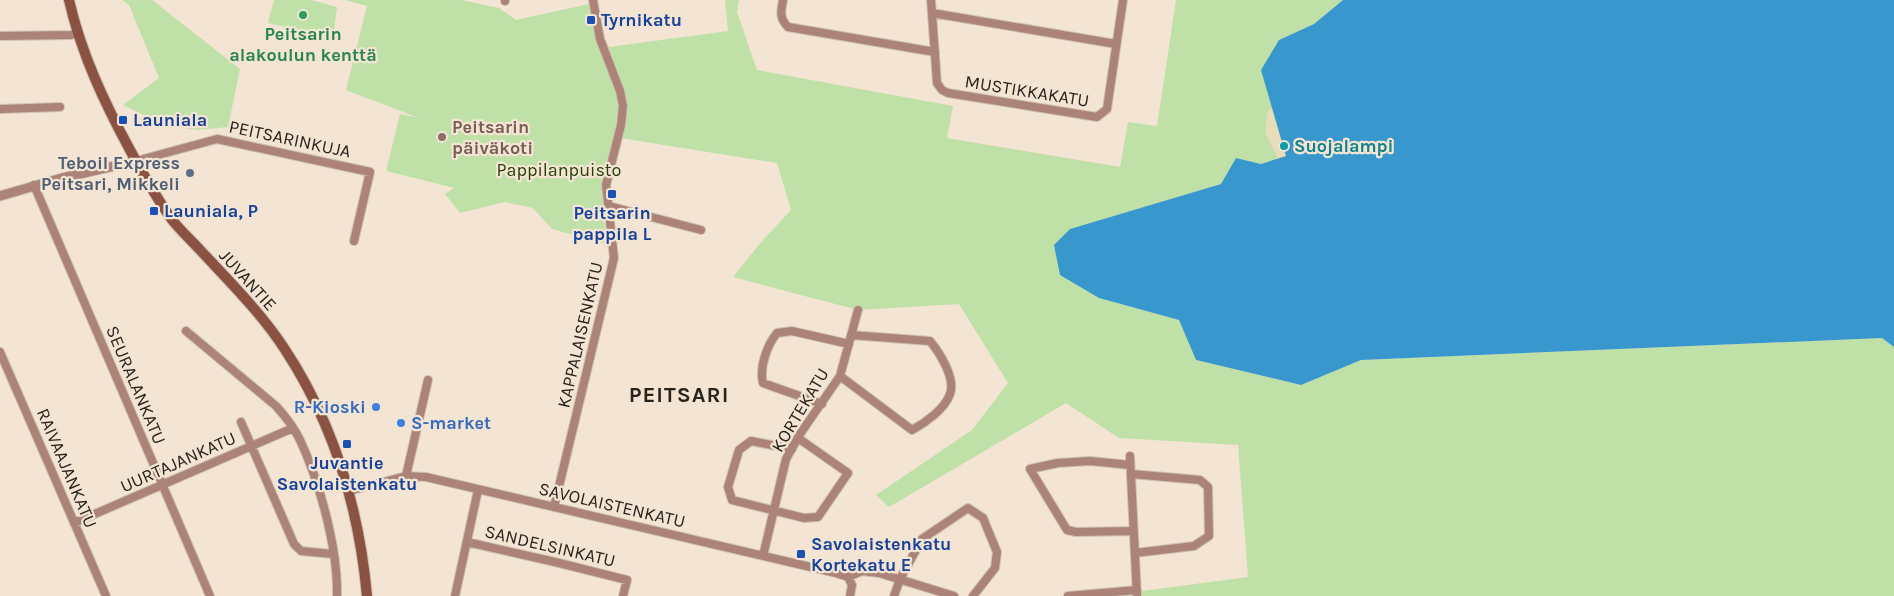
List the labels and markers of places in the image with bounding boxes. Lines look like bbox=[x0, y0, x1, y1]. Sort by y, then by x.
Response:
marker: Peitsarin alakoulun kenttä bbox=[297, 9, 309, 21]
place label: Tyrnikatu bbox=[601, 9, 682, 31]
marker: Tyrnikatu bbox=[585, 14, 597, 26]
place label: Peitsarin alakoulun kenttä bbox=[229, 23, 377, 66]
place label: Launiala bbox=[133, 109, 207, 131]
marker: Launiala bbox=[117, 114, 129, 126]
place label: Peitsarin päiväkoti bbox=[452, 116, 533, 159]
marker: Peitsarin päiväkoti bbox=[436, 131, 448, 143]
place label: Suojalampi bbox=[1294, 135, 1394, 157]
marker: Suojalampi bbox=[1278, 140, 1290, 152]
place label: Teboil Express Peitsari, Mikkeli bbox=[41, 152, 180, 195]
marker: Teboil Express Peitsari, Mikkeli bbox=[184, 167, 196, 179]
marker: Peitsarin pappila L bbox=[606, 188, 618, 200]
place label: Launiala, P bbox=[164, 200, 258, 222]
place label: Peitsarin pappila L bbox=[573, 202, 652, 245]
marker: Launiala, P bbox=[148, 205, 160, 217]
place label: R-Kioski bbox=[294, 396, 366, 418]
marker: R-Kioski bbox=[370, 401, 382, 413]
place label: S-market bbox=[411, 412, 491, 434]
marker: S-market bbox=[395, 417, 407, 429]
marker: Juvantie Savolaistenkatu bbox=[341, 438, 353, 450]
place label: Juvantie Savolaistenkatu bbox=[277, 452, 417, 495]
place label: Savolaistenkatu Kortekatu E bbox=[811, 533, 951, 576]
marker: Savolaistenkatu Kortekatu E bbox=[795, 548, 807, 560]

